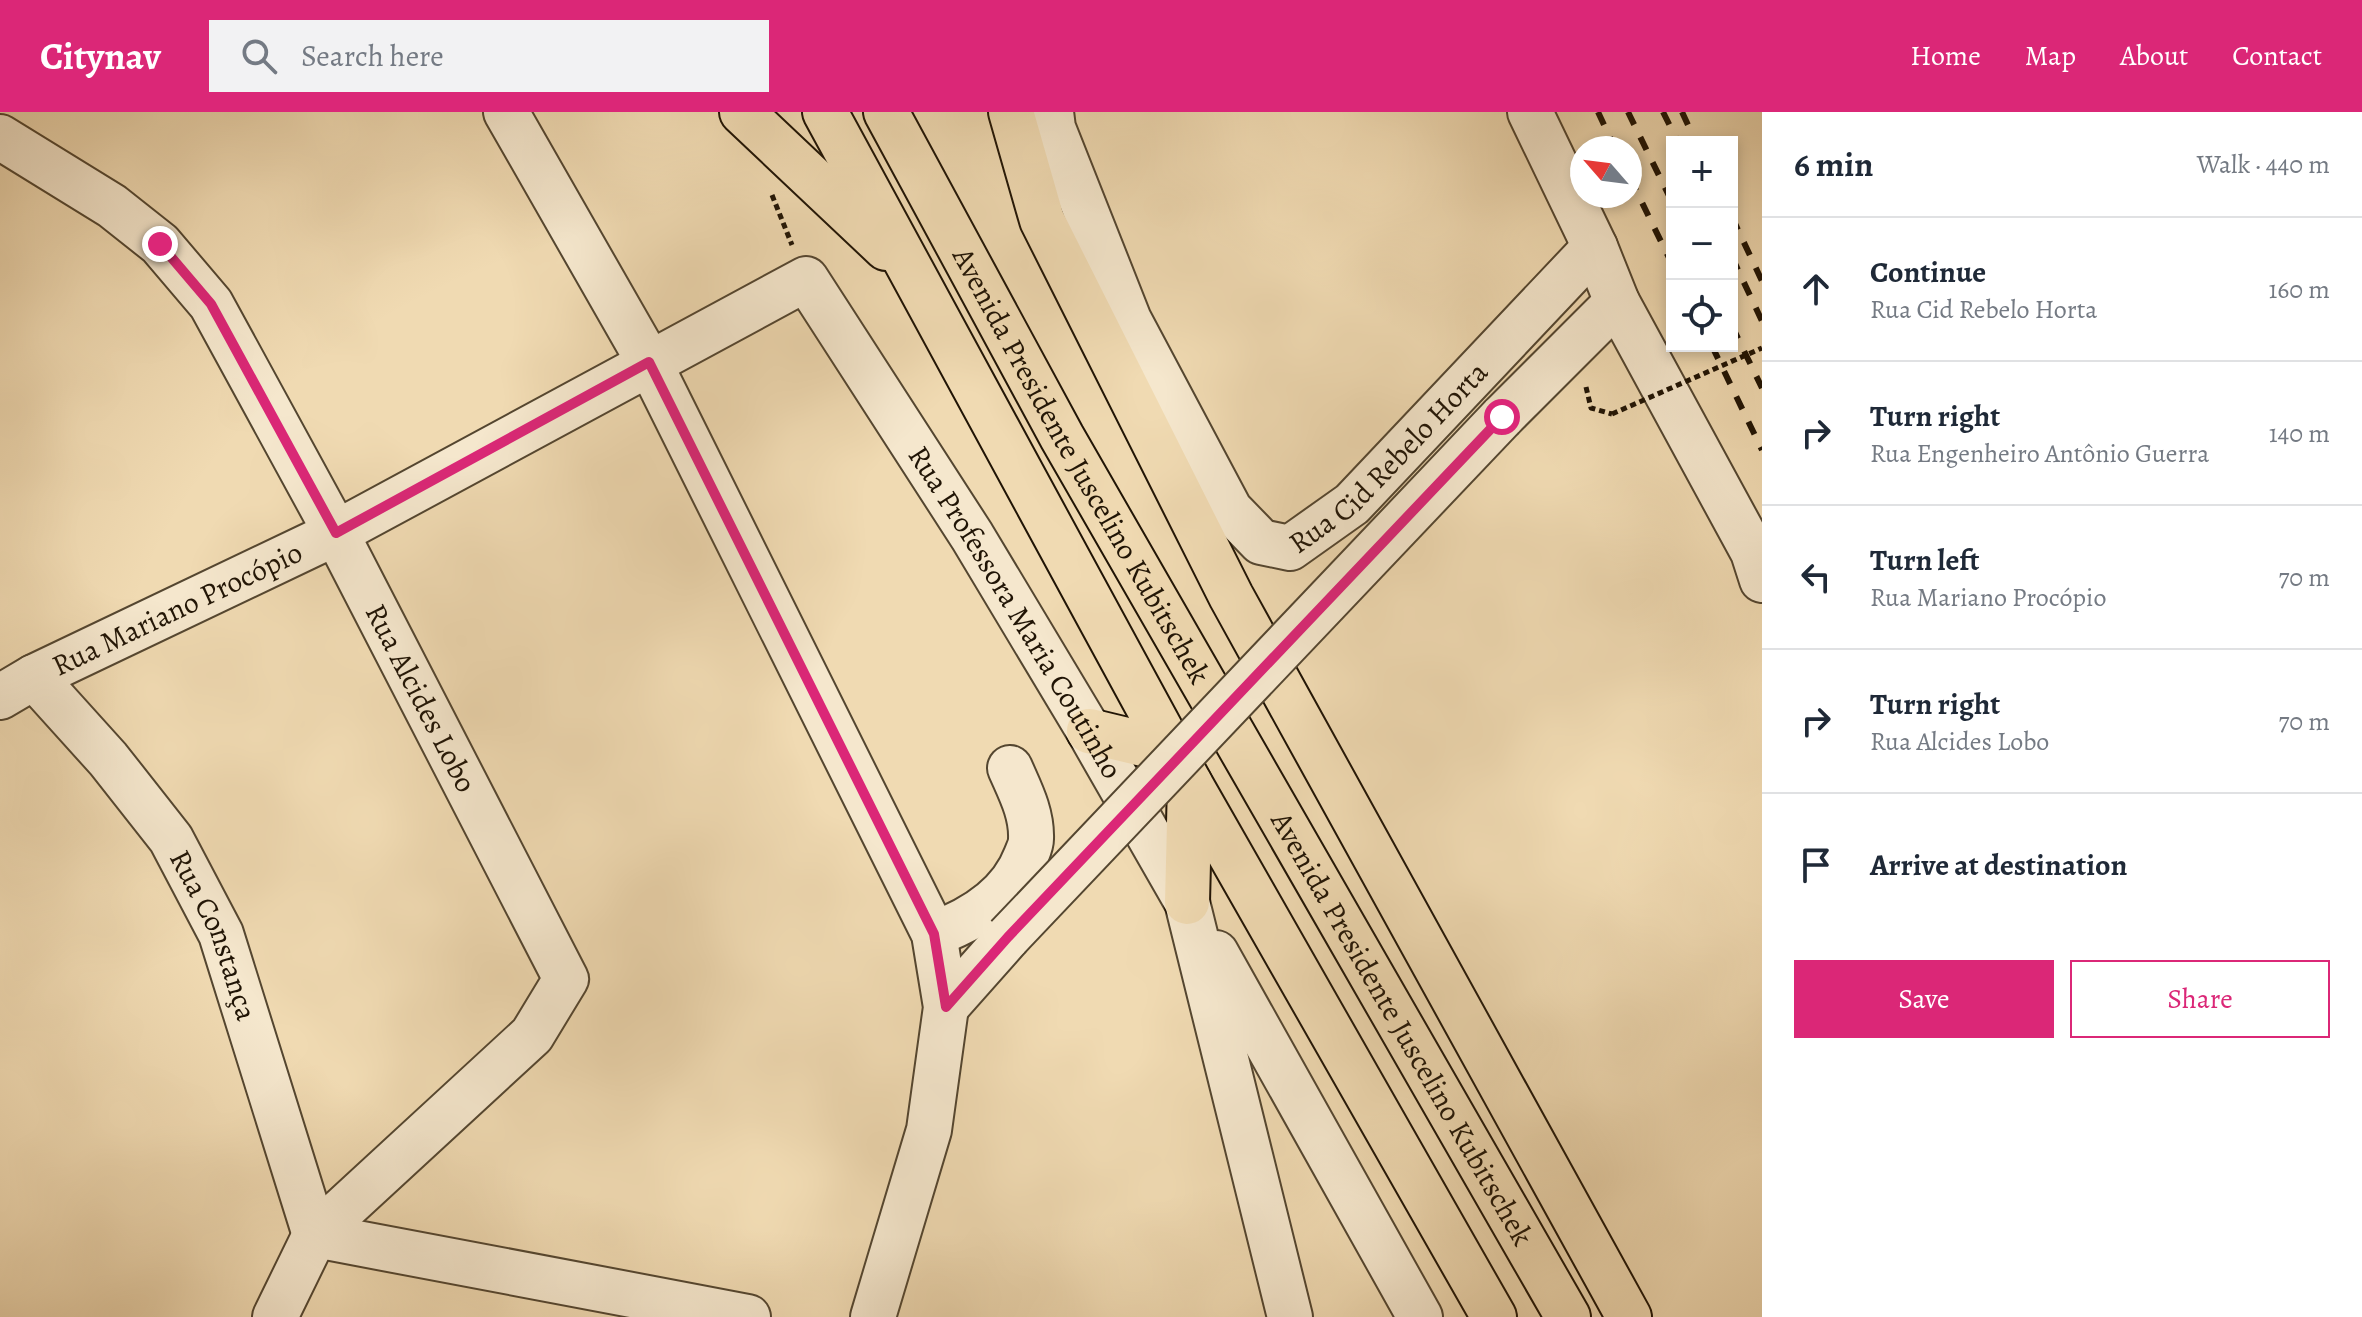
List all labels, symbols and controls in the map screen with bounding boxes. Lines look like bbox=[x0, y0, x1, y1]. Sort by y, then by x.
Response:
search box bbox=[209, 20, 769, 92]
text: Citynav bbox=[40, 30, 161, 82]
icon: search bbox=[237, 34, 281, 78]
text: Search here bbox=[301, 36, 444, 76]
text: Home bbox=[1910, 37, 1981, 75]
text: Map bbox=[2025, 37, 2076, 75]
text: About bbox=[2120, 37, 2188, 75]
text: Contact bbox=[2232, 37, 2322, 75]
north arrow bbox=[1570, 136, 1642, 208]
map controls bbox=[1666, 136, 1738, 352]
button: + bbox=[1666, 136, 1738, 208]
text: 6 min bbox=[1794, 141, 1873, 188]
text: Walk · 440 m bbox=[2197, 147, 2330, 182]
button: − bbox=[1666, 208, 1738, 280]
route end bbox=[142, 226, 178, 262]
street label: Avenida Presidente Juscelino Kubitschek bbox=[943, 239, 1220, 691]
text: Continue bbox=[1870, 252, 1986, 292]
icon: ahead bbox=[1794, 267, 1838, 311]
text: 160 m bbox=[2268, 272, 2330, 307]
button: locate bbox=[1666, 280, 1738, 352]
text: Rua Cid Rebelo Horta bbox=[1870, 292, 2097, 327]
street label: Rua Cid Rebelo Horta bbox=[1281, 353, 1497, 563]
text: Turn right bbox=[1870, 396, 2000, 436]
route start bbox=[1484, 399, 1520, 435]
icon: right bbox=[1794, 411, 1838, 455]
text: 140 m bbox=[2269, 416, 2330, 451]
text: Rua Engenheiro Antônio Guerra bbox=[1870, 436, 2209, 471]
street label: Rua Professora Maria Coutinho bbox=[899, 438, 1132, 786]
street label: Rua Mariano Procópio bbox=[45, 532, 309, 686]
text: Turn left bbox=[1870, 540, 1979, 580]
icon: left bbox=[1794, 555, 1838, 599]
text: 70 m bbox=[2278, 560, 2330, 595]
text: Rua Mariano Procópio bbox=[1870, 580, 2106, 615]
street label: Rua Alcides Lobo bbox=[356, 597, 486, 799]
text: Turn right bbox=[1870, 684, 2000, 724]
icon: right bbox=[1794, 699, 1838, 743]
text: 70 m bbox=[2278, 704, 2330, 739]
text: Rua Alcides Lobo bbox=[1870, 724, 2049, 759]
street label: Avenida Presidente Juscelino Kubitschek bbox=[1261, 803, 1543, 1253]
street label: Rua Constança bbox=[160, 843, 267, 1025]
icon: arrive bbox=[1794, 843, 1838, 887]
text: Arrive at destination bbox=[1870, 845, 2127, 885]
button: Save bbox=[1794, 960, 2054, 1038]
button: Share bbox=[2070, 960, 2330, 1038]

